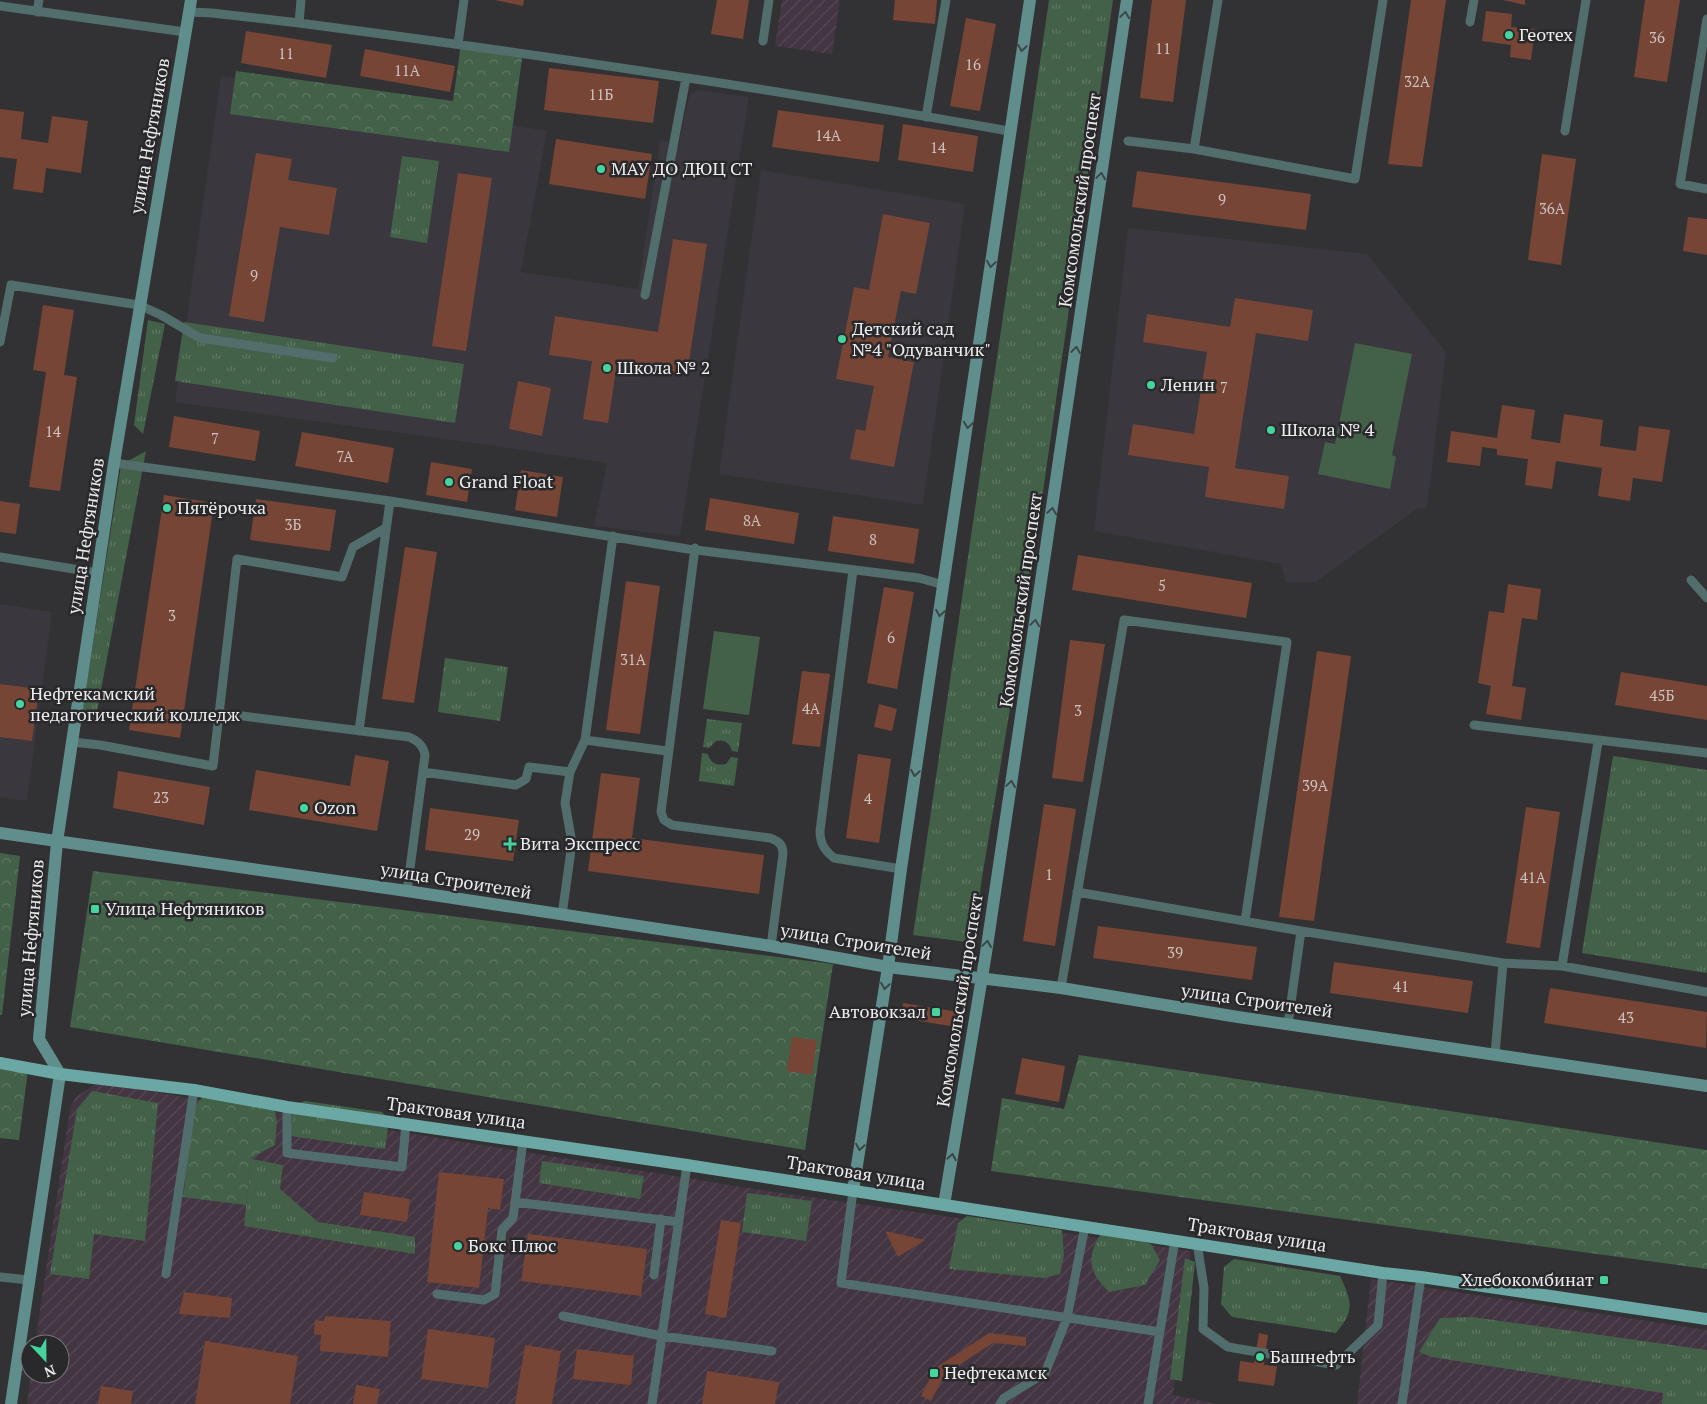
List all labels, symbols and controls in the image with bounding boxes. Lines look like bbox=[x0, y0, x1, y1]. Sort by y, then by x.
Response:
one-way arrow bbox=[1119, 11, 1130, 19]
place label: Геотех bbox=[1519, 22, 1574, 46]
house number: 36 bbox=[1649, 27, 1665, 47]
marker: Геотех bbox=[1503, 29, 1515, 41]
house number: 11 bbox=[1155, 38, 1171, 58]
house number: 11 bbox=[278, 43, 294, 63]
one-way arrow bbox=[1018, 44, 1028, 53]
house number: 16 bbox=[965, 54, 981, 74]
street label: улица Нефтяников bbox=[123, 56, 175, 217]
house number: 11А bbox=[394, 60, 421, 80]
house number: 32А bbox=[1404, 71, 1431, 91]
house number: 11Б bbox=[589, 84, 614, 104]
street label: Комсомольский проспект bbox=[1052, 91, 1106, 309]
house number: 14А bbox=[815, 125, 842, 145]
house number: 14 bbox=[930, 137, 946, 157]
place label: МАУ ДО ДЮЦ СТ bbox=[611, 156, 752, 180]
marker: МАУ ДО ДЮЦ СТ bbox=[595, 163, 607, 175]
one-way arrow bbox=[1096, 172, 1106, 180]
house number: 9 bbox=[1218, 189, 1226, 209]
house number: 36А bbox=[1539, 198, 1566, 218]
one-way arrow bbox=[986, 260, 997, 268]
house number: 9 bbox=[250, 265, 258, 285]
place label: Детский сад №4 "Одуванчик" bbox=[852, 316, 991, 361]
marker: Детский сад №4 "Одуванчик" bbox=[836, 333, 848, 345]
one-way arrow bbox=[1070, 346, 1080, 355]
place label: Школа № 2 bbox=[617, 355, 710, 379]
marker: Школа № 2 bbox=[601, 362, 613, 374]
place label: Ленин bbox=[1160, 372, 1215, 396]
house number: 7 bbox=[1220, 377, 1228, 397]
marker: Ленин bbox=[1145, 379, 1157, 391]
place label: Школа № 4 bbox=[1281, 417, 1375, 441]
one-way arrow bbox=[963, 420, 973, 429]
house number: 14 bbox=[45, 421, 61, 441]
marker: Школа № 4 bbox=[1265, 424, 1277, 436]
house number: 7 bbox=[211, 428, 219, 448]
house number: 7А bbox=[336, 446, 354, 466]
street label: улица Нефтяников bbox=[61, 456, 109, 617]
place label: Grand Float bbox=[459, 469, 554, 493]
marker: Grand Float bbox=[443, 476, 455, 488]
street label: Комсомольский проспект bbox=[993, 491, 1047, 709]
place label: Пятёрочка bbox=[177, 495, 266, 519]
marker: Пятёрочка bbox=[161, 502, 173, 514]
one-way arrow bbox=[1046, 507, 1056, 515]
house number: 8А bbox=[743, 510, 762, 530]
house number: 3Б bbox=[285, 514, 302, 534]
house number: 8 bbox=[869, 529, 877, 549]
house number: 5 bbox=[1158, 575, 1166, 595]
house number: 3 bbox=[168, 605, 176, 625]
one-way arrow bbox=[935, 609, 946, 617]
one-way arrow bbox=[1029, 619, 1040, 627]
house number: 6 bbox=[887, 627, 895, 647]
house number: 31А bbox=[620, 649, 647, 669]
place label: Нефтекамский педагогический колледж bbox=[30, 681, 240, 726]
house number: 45Б bbox=[1650, 685, 1675, 705]
marker: Нефтекамский педагогический колледж bbox=[14, 698, 26, 710]
house number: 4А bbox=[802, 698, 821, 718]
house number: 3 bbox=[1074, 700, 1082, 720]
one-way arrow bbox=[911, 769, 921, 778]
house number: 39А bbox=[1302, 775, 1329, 795]
one-way arrow bbox=[1006, 779, 1016, 788]
house number: 23 bbox=[153, 787, 169, 807]
house number: 4 bbox=[864, 788, 872, 808]
place label: Ozon bbox=[314, 795, 357, 819]
marker: Ozon bbox=[298, 802, 310, 814]
house number: 29 bbox=[464, 824, 480, 844]
place label: Вита Экспресс bbox=[520, 831, 640, 855]
marker: Вита Экспресс bbox=[504, 838, 516, 850]
street label: улица Строителей bbox=[378, 856, 533, 904]
street label: улица Нефтяников bbox=[11, 858, 49, 1019]
house number: 1 bbox=[1045, 864, 1053, 884]
house number: 41А bbox=[1520, 867, 1547, 887]
street label: Комсомольский проспект bbox=[930, 891, 988, 1108]
place label: Улица Нефтяников bbox=[105, 896, 264, 920]
marker: Улица Нефтяников bbox=[89, 903, 101, 915]
street label: улица Строителей bbox=[778, 917, 933, 965]
one-way arrow bbox=[982, 940, 992, 949]
house number: 39 bbox=[1167, 942, 1183, 962]
house number: 41 bbox=[1393, 976, 1409, 996]
street label: улица Строителей bbox=[1179, 977, 1334, 1023]
one-way arrow bbox=[880, 982, 890, 990]
place label: Автовокзал bbox=[829, 999, 926, 1023]
marker: Автовокзал bbox=[930, 1006, 942, 1018]
house number: 43 bbox=[1618, 1007, 1634, 1027]
street label: Трактовая улица bbox=[385, 1090, 527, 1134]
one-way arrow bbox=[855, 1142, 865, 1151]
street label: Трактовая улица bbox=[785, 1149, 927, 1195]
one-way arrow bbox=[947, 1152, 957, 1161]
street label: Трактовая улица bbox=[1186, 1211, 1328, 1257]
place label: Бокс Плюс bbox=[468, 1233, 556, 1257]
marker: Бокс Плюс bbox=[452, 1240, 464, 1252]
place label: Хлебокомбинат bbox=[1461, 1267, 1594, 1291]
marker: Хлебокомбинат bbox=[1598, 1274, 1610, 1286]
north arrow bbox=[20, 1334, 70, 1384]
place label: Башнефть bbox=[1270, 1344, 1356, 1368]
marker: Башнефть bbox=[1254, 1351, 1266, 1363]
place label: Нефтекамск bbox=[944, 1360, 1047, 1384]
text: N bbox=[41, 1361, 59, 1382]
marker: Нефтекамск bbox=[928, 1367, 940, 1379]

